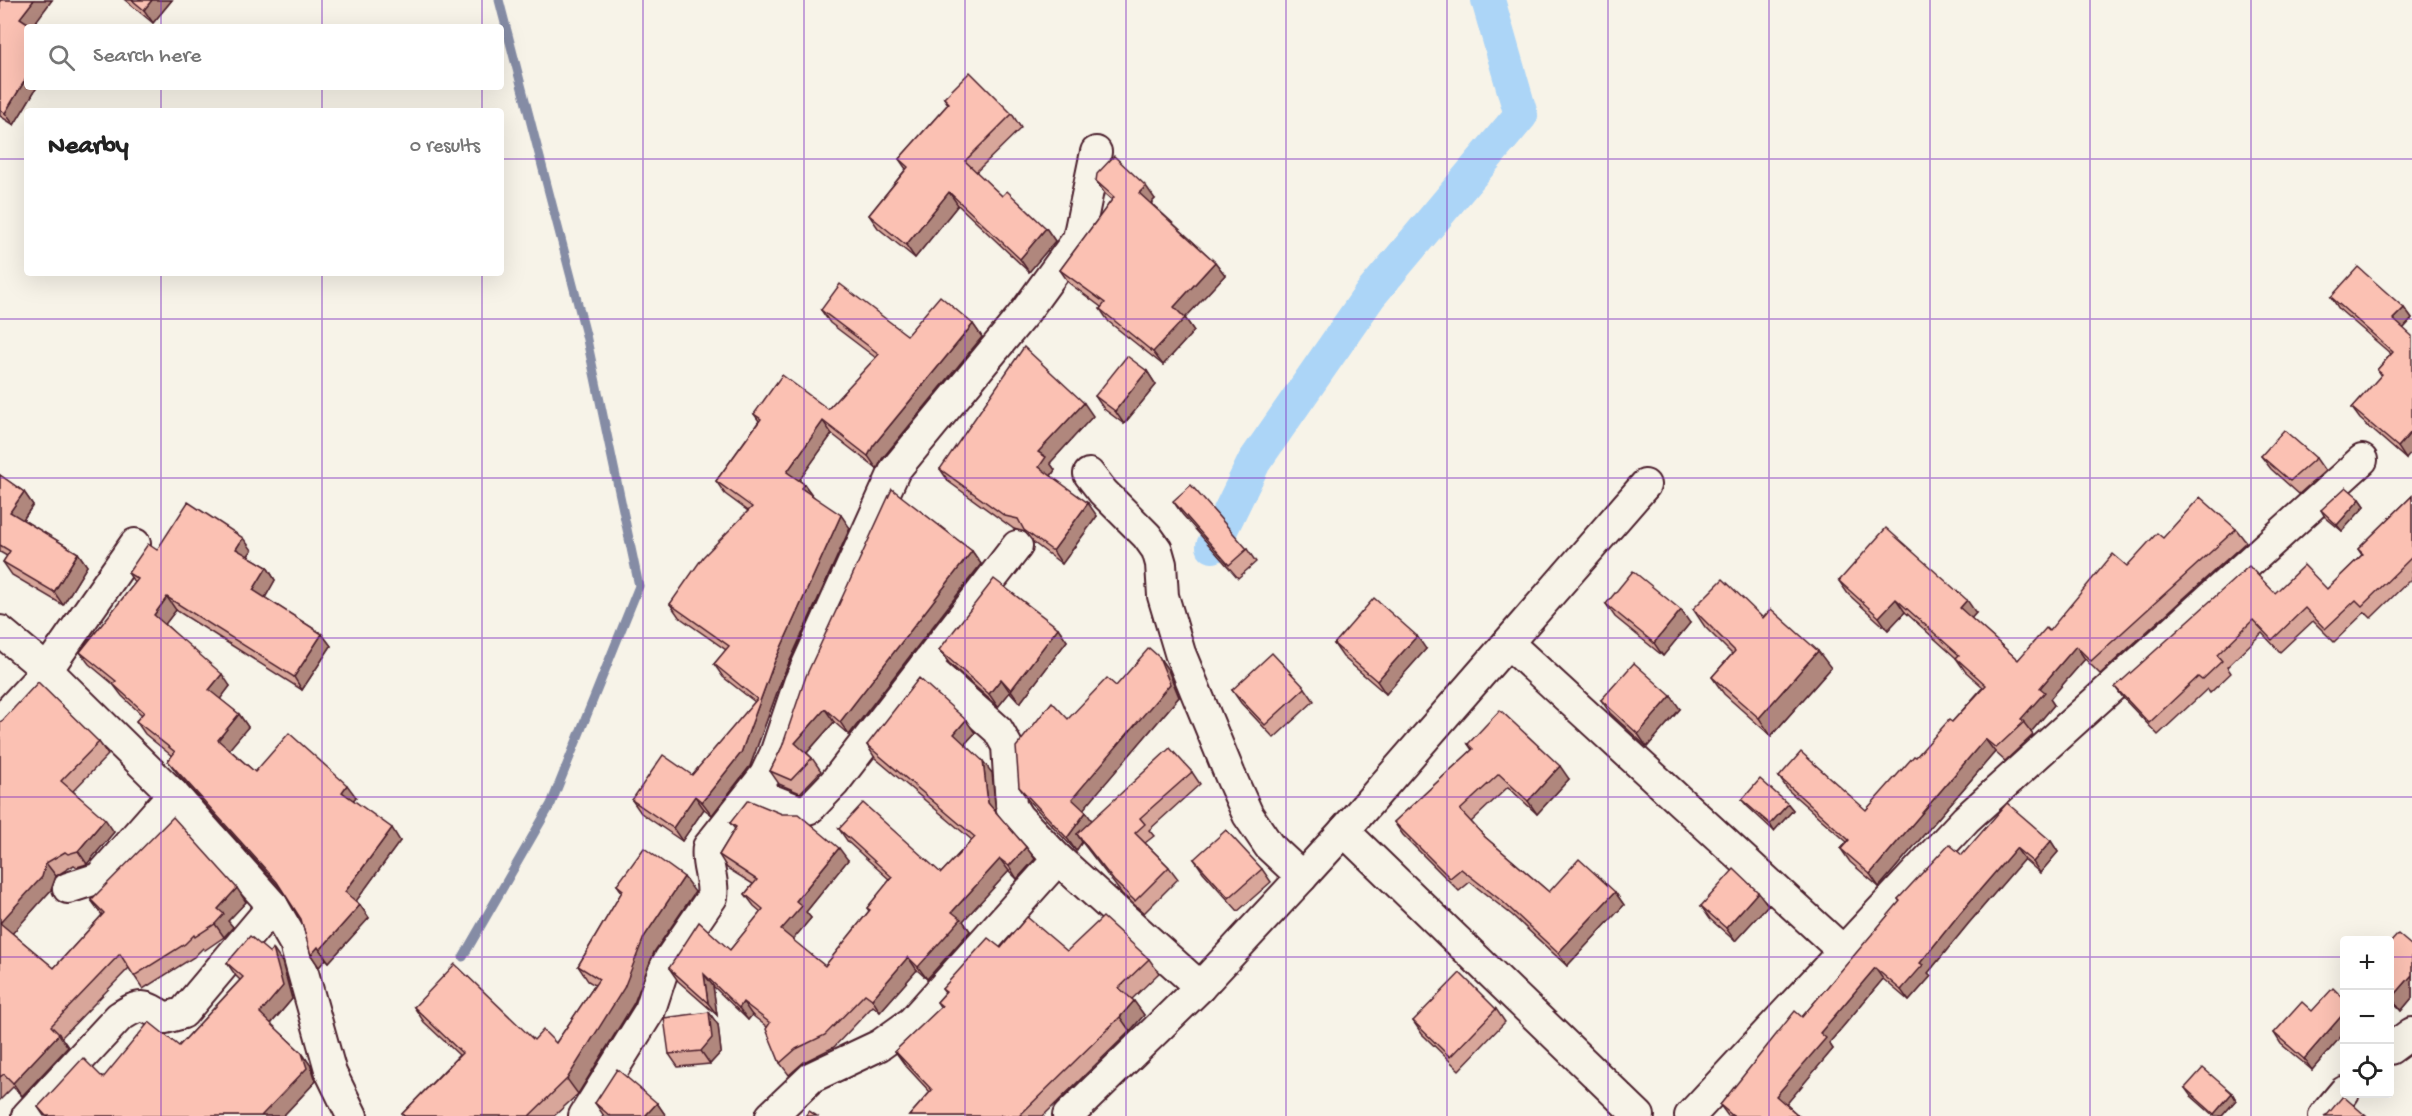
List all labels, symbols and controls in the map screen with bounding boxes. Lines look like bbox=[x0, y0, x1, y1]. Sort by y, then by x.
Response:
search box bbox=[24, 24, 504, 90]
icon: search bbox=[45, 41, 78, 74]
text: Search here bbox=[93, 44, 201, 70]
text: Nearby bbox=[48, 132, 129, 163]
text: 0 results bbox=[410, 136, 480, 159]
map controls bbox=[2340, 936, 2394, 1098]
button: + bbox=[2340, 936, 2394, 990]
button: − bbox=[2340, 990, 2394, 1044]
button: locate bbox=[2340, 1044, 2394, 1098]

